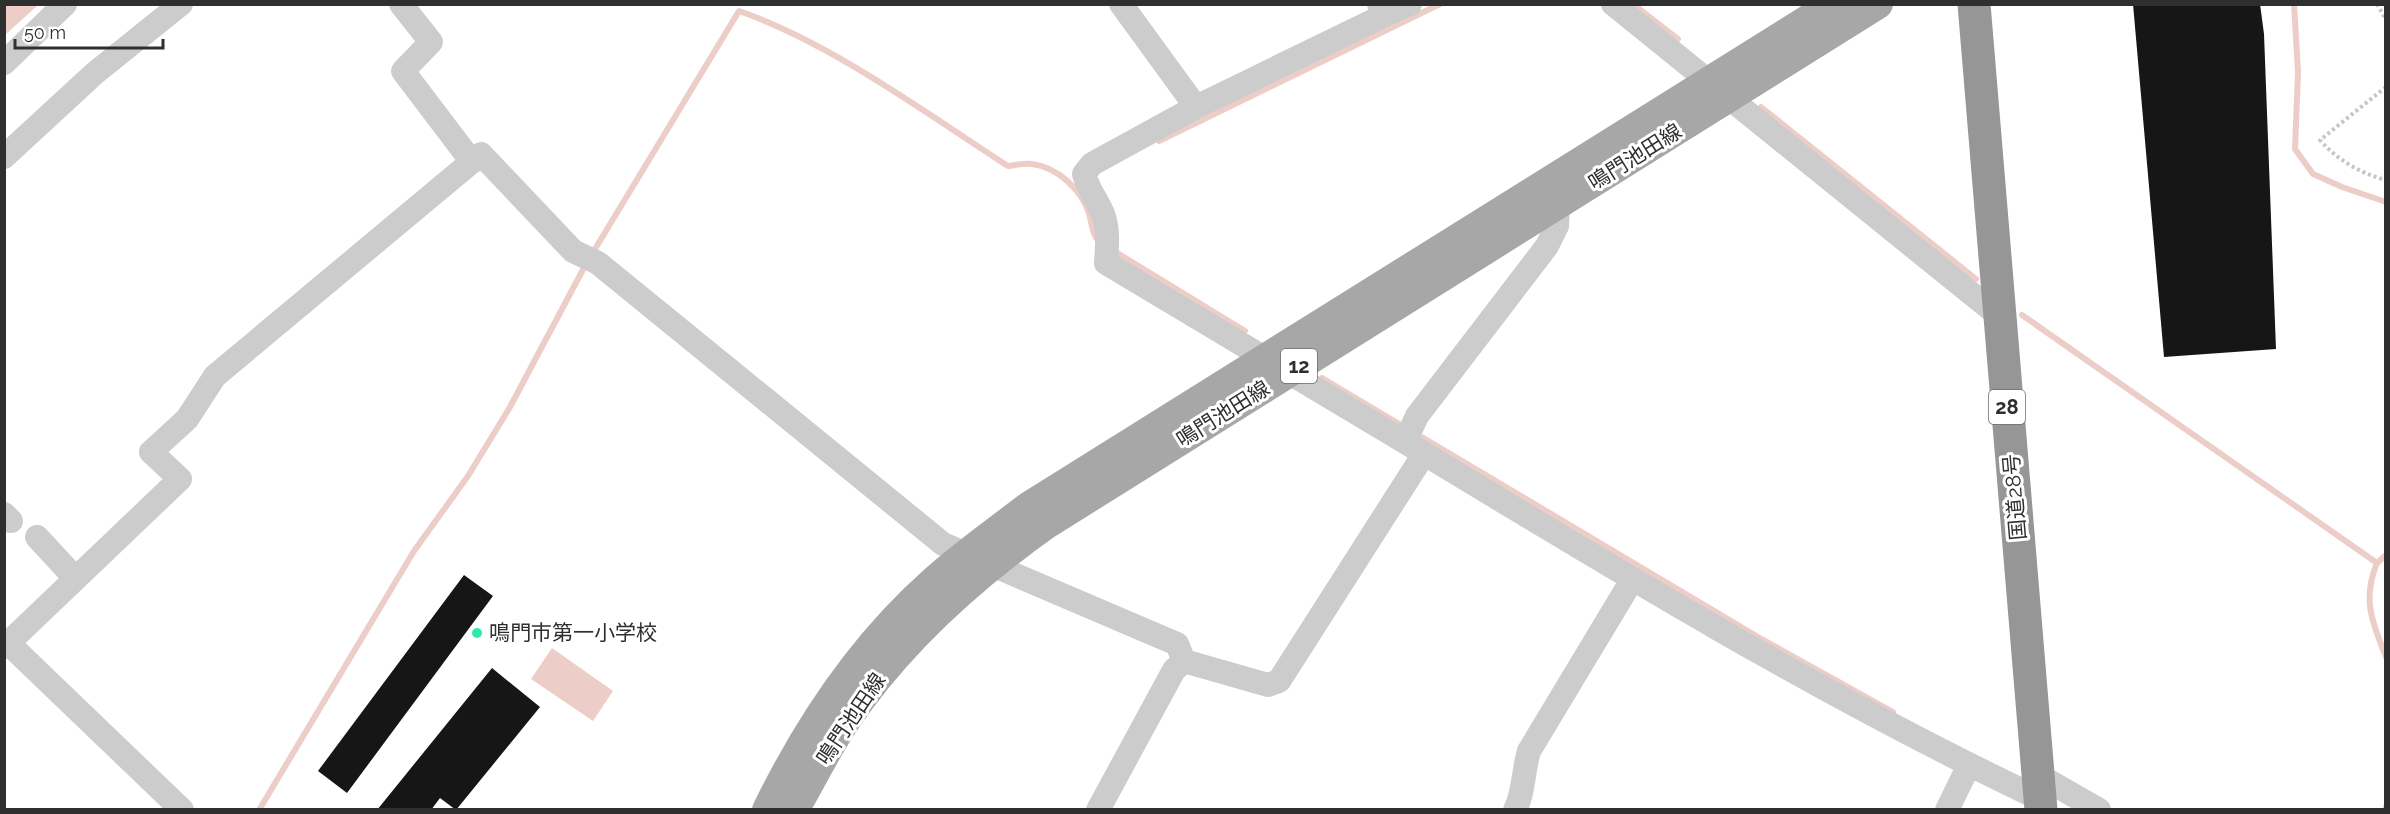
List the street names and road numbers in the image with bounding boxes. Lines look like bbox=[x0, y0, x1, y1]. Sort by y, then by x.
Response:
street label: 鳴門池田線 bbox=[1584, 118, 1686, 195]
road number: 12 bbox=[1281, 349, 1317, 383]
street label: 鳴門池田線 bbox=[1172, 375, 1274, 452]
road number: 28 bbox=[1989, 390, 2025, 424]
street label: 国道28号 bbox=[1998, 453, 2031, 541]
street label: 鳴門池田線 bbox=[811, 668, 890, 769]

